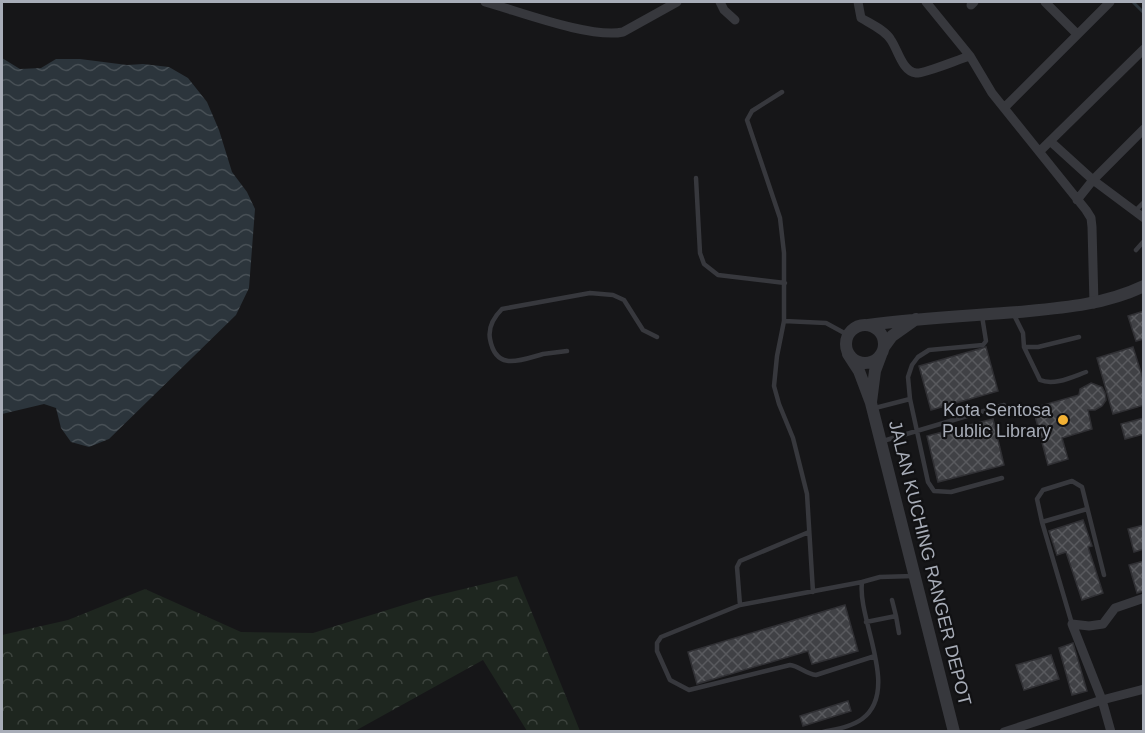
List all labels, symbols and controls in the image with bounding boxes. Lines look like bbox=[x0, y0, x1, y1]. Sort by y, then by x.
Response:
place label: Kota Sentosa Public Library bbox=[942, 400, 1052, 441]
marker: Kota Sentosa Public Library bbox=[1056, 413, 1070, 427]
street label: JALAN KUCHING RANGER DEPOT bbox=[885, 418, 975, 708]

